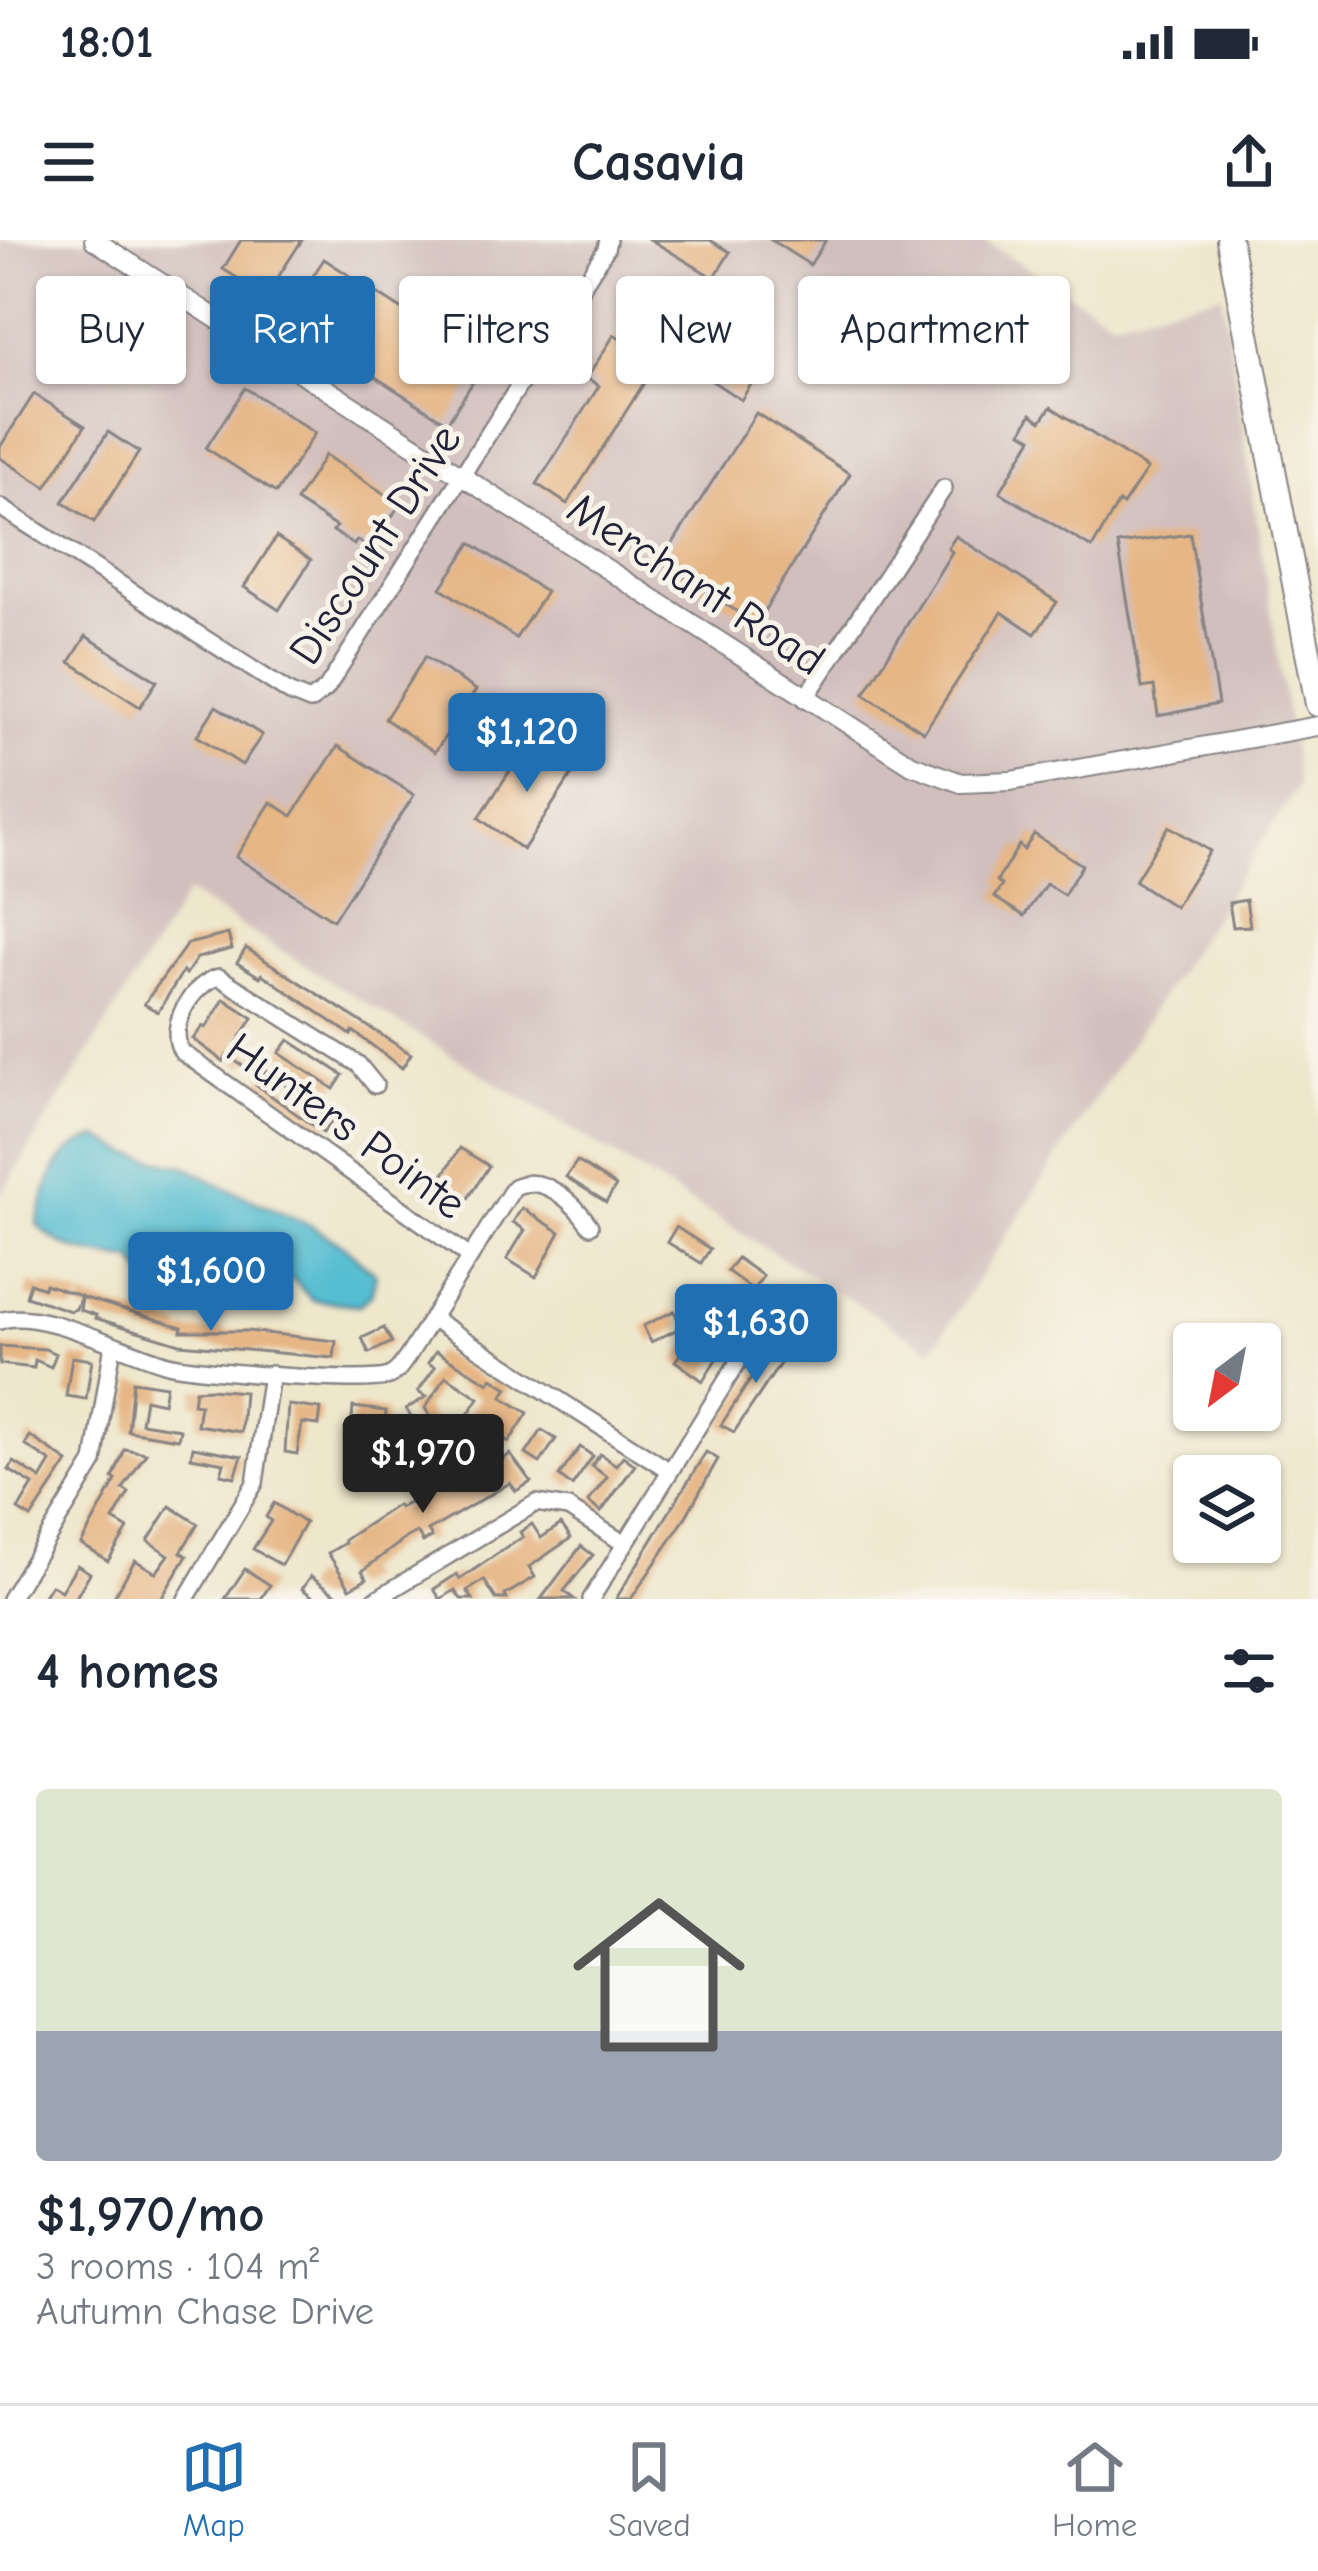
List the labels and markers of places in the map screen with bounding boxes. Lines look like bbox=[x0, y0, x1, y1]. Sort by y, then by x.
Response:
pin: $1,120 bbox=[429, 693, 625, 795]
pin: $1,600 bbox=[113, 1232, 309, 1334]
pin: $1,630 bbox=[658, 1284, 854, 1386]
pin: $1,970 bbox=[325, 1414, 521, 1516]

